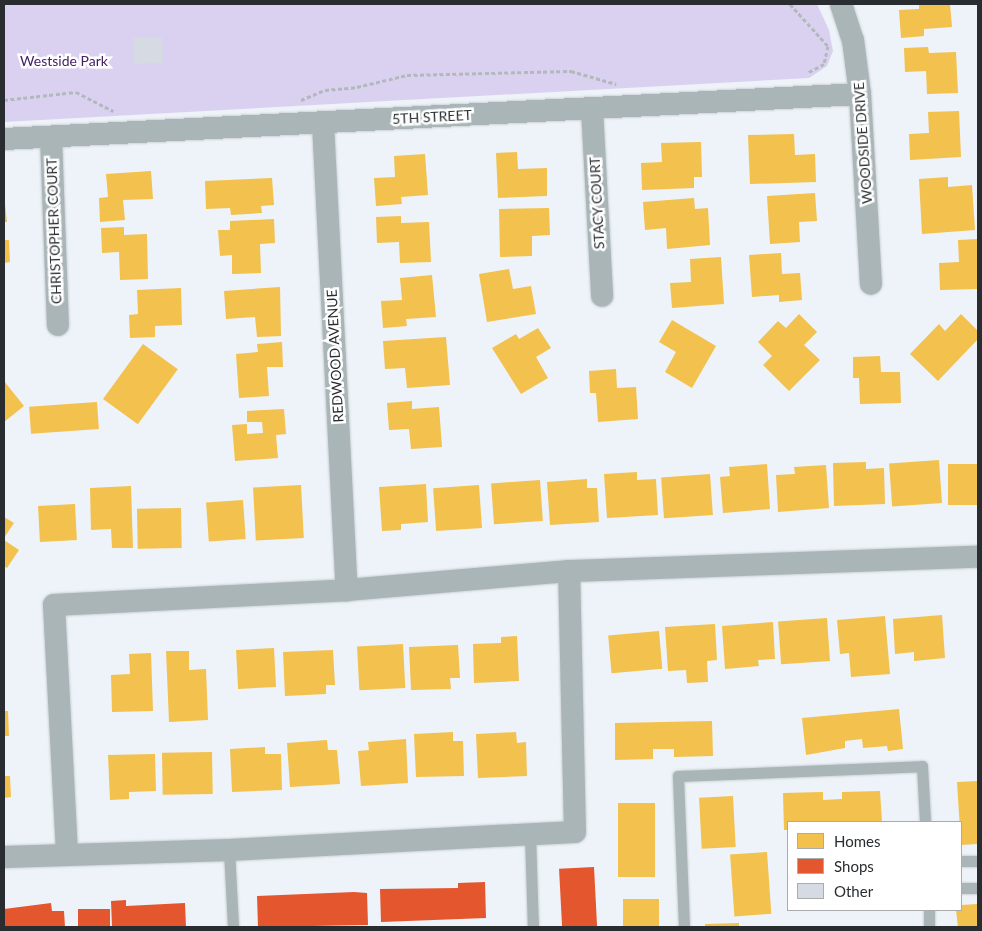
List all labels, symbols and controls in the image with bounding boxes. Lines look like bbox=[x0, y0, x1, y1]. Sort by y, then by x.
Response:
park label: Westside Park bbox=[20, 53, 108, 69]
street label: WOODSIDE DRIVE bbox=[850, 81, 876, 205]
street label: 5TH STREET bbox=[392, 107, 472, 127]
street label: STACY COURT bbox=[586, 156, 608, 250]
street label: CHRISTOPHER COURT bbox=[43, 158, 65, 304]
street label: REDWOOD AVENUE bbox=[323, 289, 347, 423]
legend bbox=[787, 821, 962, 911]
text: Homes bbox=[834, 832, 880, 850]
text: Shops bbox=[834, 857, 874, 875]
text: Other bbox=[834, 882, 873, 900]

